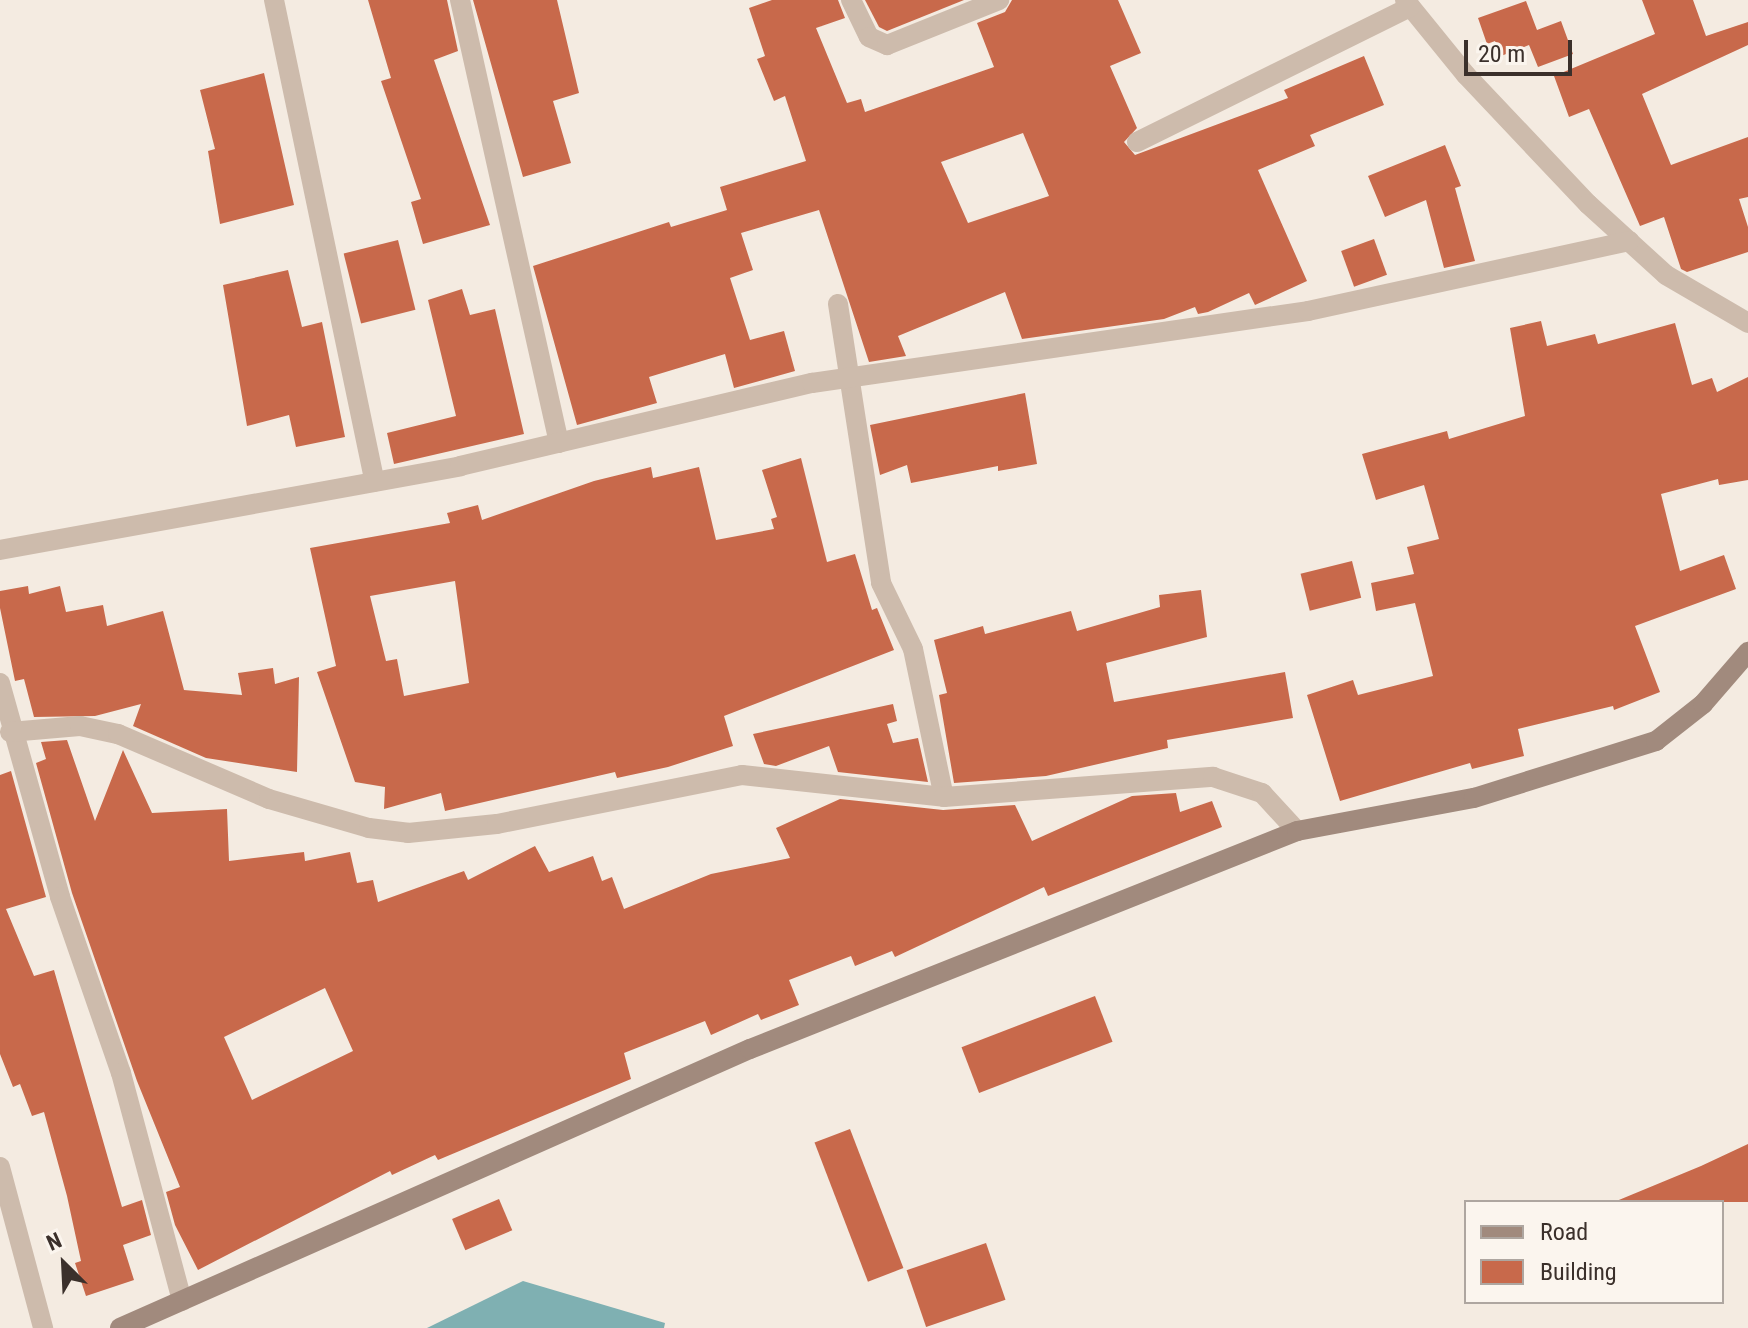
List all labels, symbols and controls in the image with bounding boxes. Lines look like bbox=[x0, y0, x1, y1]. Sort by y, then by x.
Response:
scale bar bbox=[1468, 24, 1576, 74]
text: 20 m bbox=[1478, 40, 1525, 68]
legend bbox=[1464, 1200, 1724, 1304]
text: Road bbox=[1540, 1218, 1588, 1246]
north arrow bbox=[24, 1224, 104, 1304]
text: N bbox=[43, 1227, 65, 1256]
text: Building bbox=[1540, 1258, 1617, 1286]

